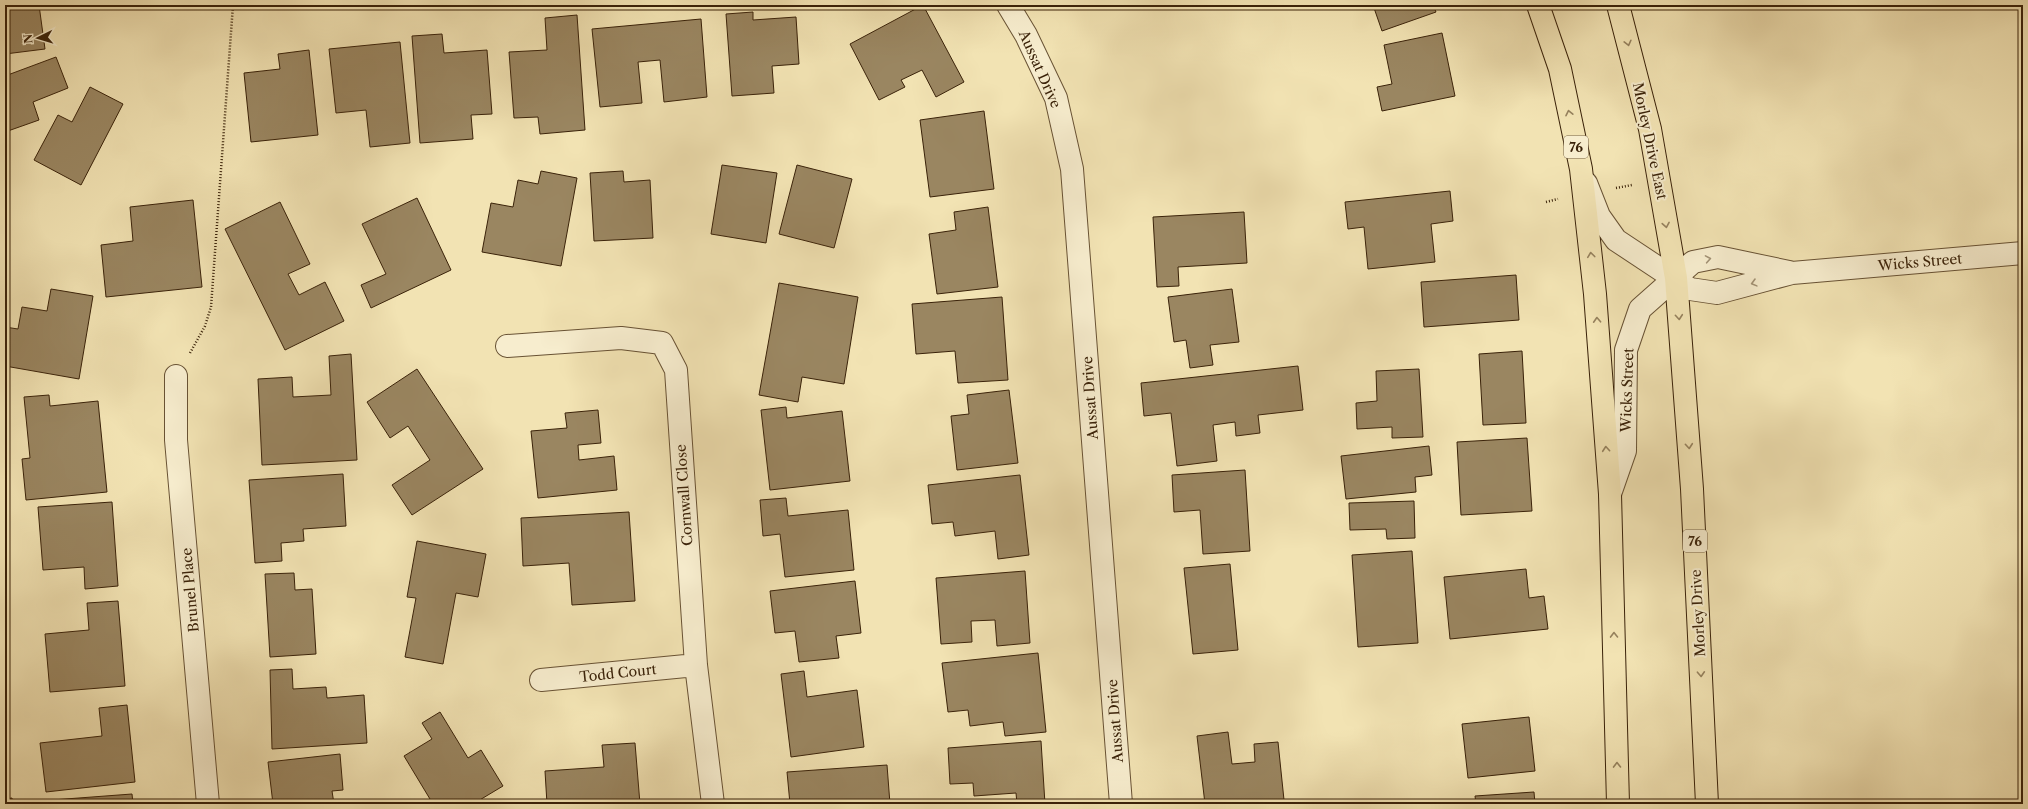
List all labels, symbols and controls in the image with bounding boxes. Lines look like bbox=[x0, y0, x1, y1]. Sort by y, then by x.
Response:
north arrow bbox=[18, 18, 58, 58]
street label: Aussat Drive bbox=[1014, 26, 1065, 111]
text: N bbox=[21, 33, 35, 44]
one-way arrow bbox=[1623, 39, 1632, 46]
street label: Morley Drive East bbox=[1629, 81, 1671, 201]
one-way arrow bbox=[1565, 110, 1574, 116]
road number: 76 bbox=[1564, 136, 1588, 158]
one-way arrow bbox=[1661, 221, 1670, 228]
street label: Wicks Street bbox=[1876, 249, 1963, 275]
one-way arrow bbox=[1587, 252, 1596, 258]
one-way arrow bbox=[1705, 255, 1711, 264]
one-way arrow bbox=[1751, 278, 1758, 287]
one-way arrow bbox=[1674, 314, 1683, 320]
one-way arrow bbox=[1592, 317, 1601, 323]
street label: Wicks Street bbox=[1616, 347, 1637, 434]
street label: Aussat Drive bbox=[1078, 356, 1102, 441]
street label: Cornwall Close bbox=[671, 443, 697, 546]
one-way arrow bbox=[1684, 443, 1693, 449]
one-way arrow bbox=[1602, 446, 1611, 452]
road number: 76 bbox=[1683, 530, 1707, 552]
street label: Brunel Place bbox=[177, 547, 203, 633]
street label: Morley Drive bbox=[1687, 569, 1709, 657]
one-way arrow bbox=[1610, 632, 1618, 638]
street label: Todd Court bbox=[579, 660, 657, 686]
one-way arrow bbox=[1696, 671, 1705, 677]
street label: Aussat Drive bbox=[1103, 679, 1127, 764]
one-way arrow bbox=[1613, 762, 1621, 768]

